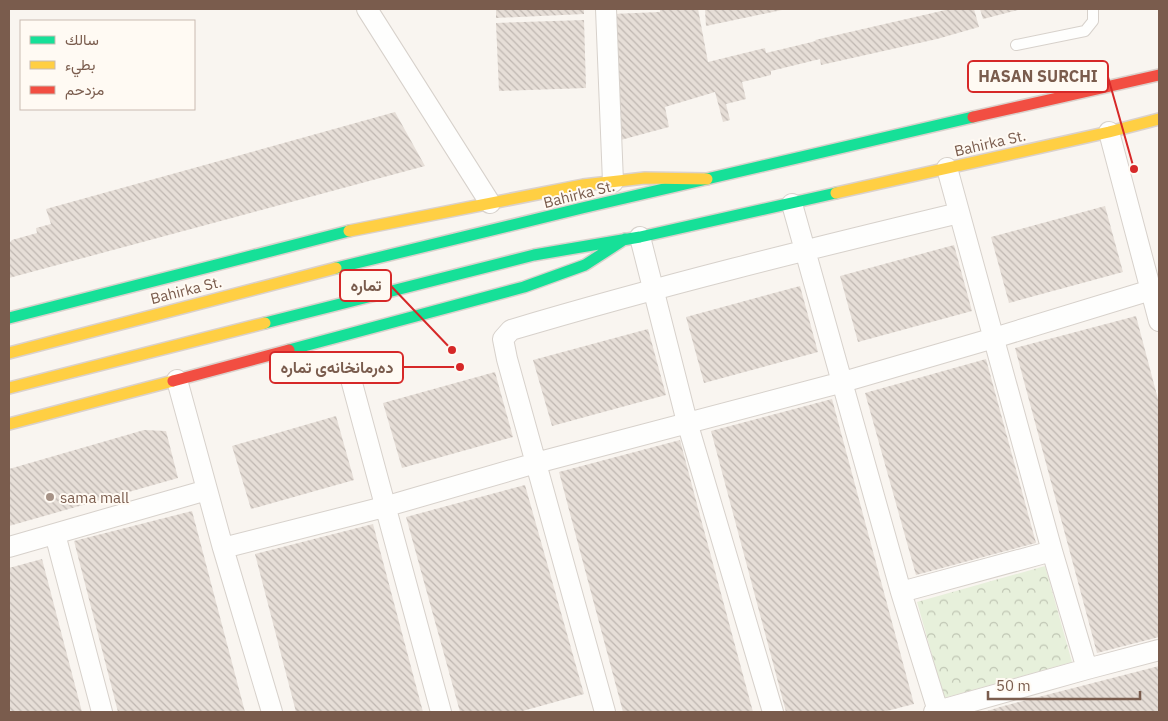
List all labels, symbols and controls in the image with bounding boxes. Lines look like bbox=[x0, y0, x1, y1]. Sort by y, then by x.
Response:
legend bbox=[20, 20, 195, 110]
text: سالك bbox=[65, 30, 99, 49]
text: بطيء bbox=[65, 55, 95, 78]
callout: HASAN SURCHI bbox=[968, 61, 1108, 92]
text: HASAN SURCHI bbox=[978, 66, 1098, 86]
text: مزدحم bbox=[65, 80, 104, 100]
street label: Bahirka St. bbox=[952, 126, 1028, 160]
street label: Bahirka St. bbox=[541, 176, 617, 212]
callout: تمارە bbox=[340, 270, 391, 301]
street label: Bahirka St. bbox=[148, 272, 224, 308]
text: تمارە bbox=[351, 275, 381, 296]
callout: دەرمانخانەی تمارە bbox=[270, 352, 403, 383]
text: دەرمانخانەی تمارە bbox=[281, 357, 393, 378]
place label: sama mall bbox=[60, 488, 129, 507]
marker: sama mall bbox=[44, 491, 56, 503]
scale bar bbox=[988, 668, 1140, 700]
text: 50 m bbox=[996, 676, 1031, 695]

